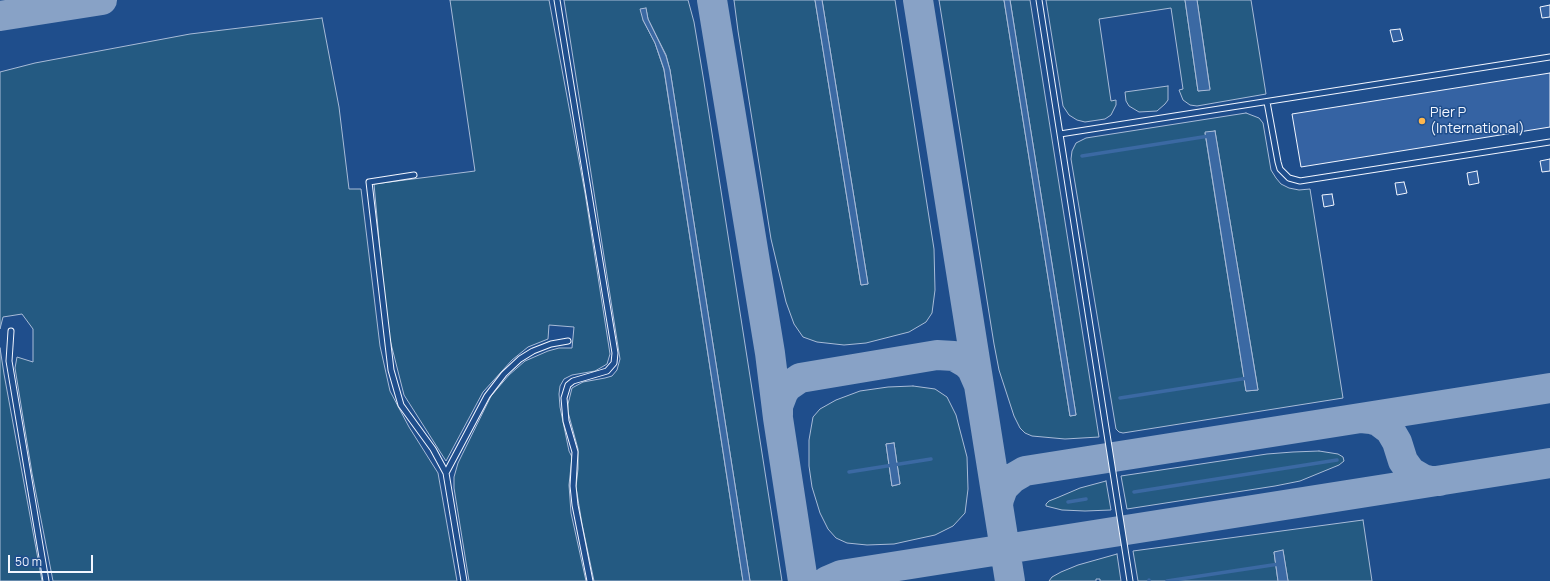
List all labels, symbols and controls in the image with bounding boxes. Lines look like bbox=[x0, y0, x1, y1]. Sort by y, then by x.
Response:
place label: Pier P (International) bbox=[1430, 105, 1525, 138]
marker: Pier P (International) bbox=[1417, 116, 1427, 126]
scale bar bbox=[10, 547, 95, 573]
text: 50 m bbox=[15, 553, 42, 570]

